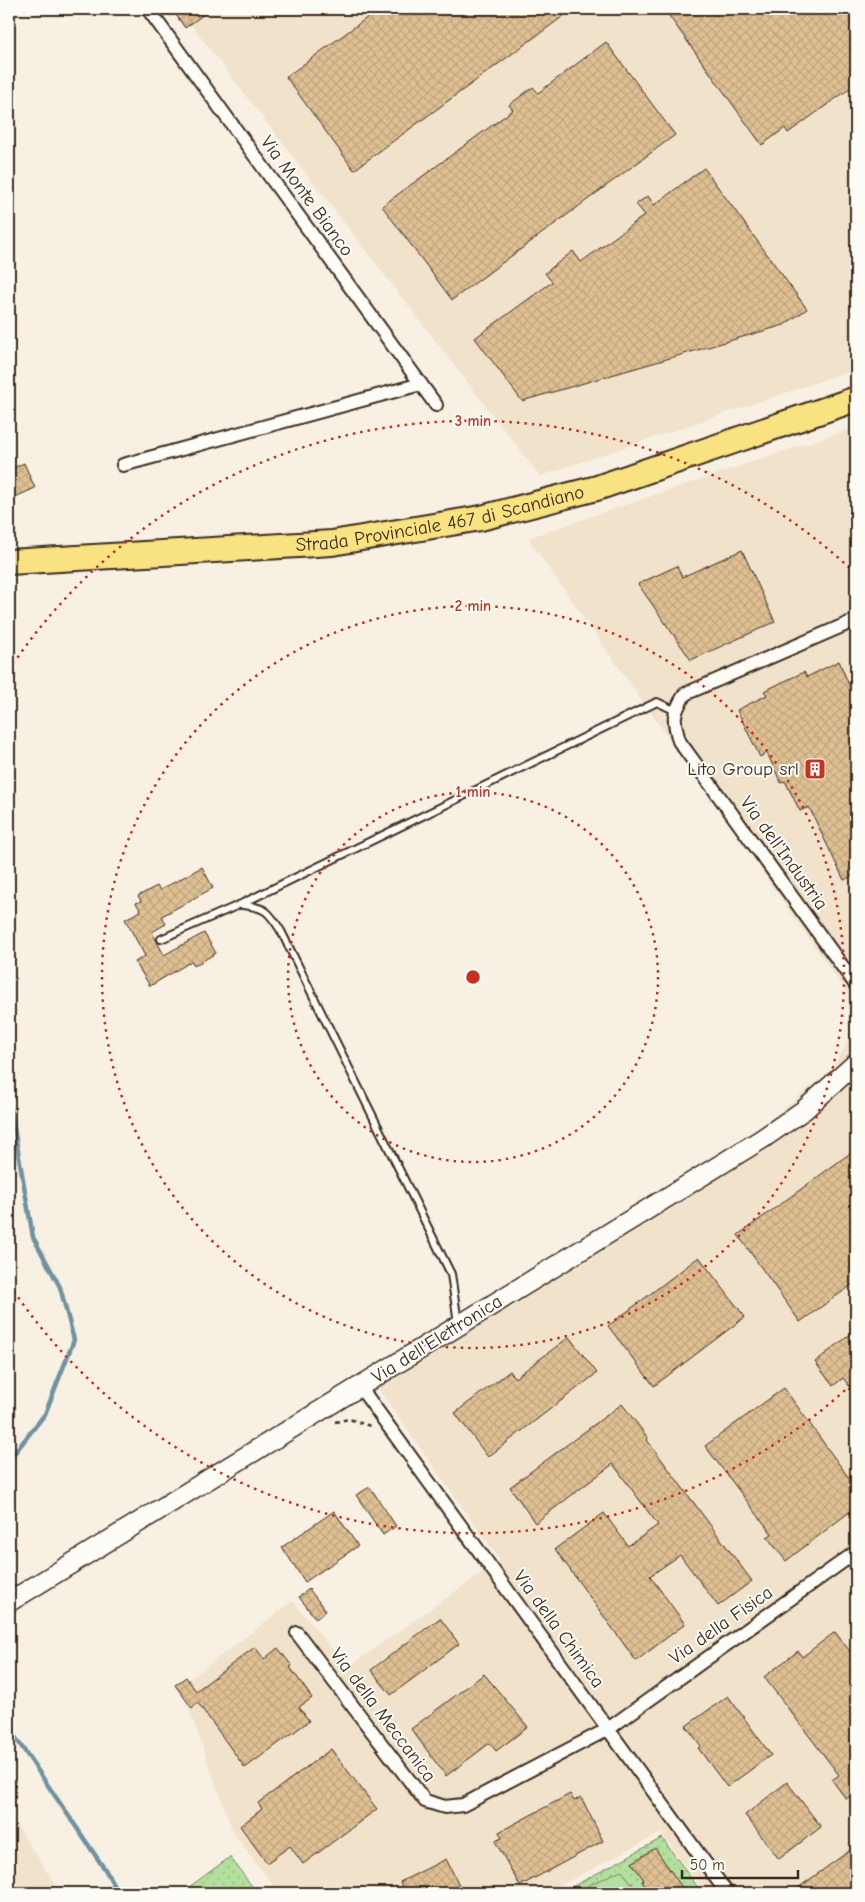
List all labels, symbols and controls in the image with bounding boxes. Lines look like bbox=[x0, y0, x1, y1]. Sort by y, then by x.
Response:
street label: Via Monte Bianco bbox=[256, 131, 358, 261]
text: 3 min bbox=[455, 412, 491, 430]
street label: Strada Provinciale 467 di Scandiano bbox=[295, 481, 586, 556]
text: 2 min bbox=[455, 597, 491, 615]
building icon: Lito Group srl bbox=[803, 757, 827, 781]
place label: Lito Group srl bbox=[687, 758, 799, 780]
text: 1 min bbox=[456, 783, 490, 801]
street label: Via dell'Industria bbox=[735, 792, 833, 914]
centre of rings bbox=[464, 968, 482, 986]
street label: Via dell'Elettronica bbox=[368, 1290, 506, 1388]
street label: Via della Chimica bbox=[509, 1566, 609, 1692]
street label: Via della Fisica bbox=[665, 1581, 777, 1669]
street label: Via della Meccanica bbox=[325, 1644, 441, 1786]
scale bar bbox=[682, 1847, 799, 1879]
text: 50 m bbox=[690, 1856, 725, 1874]

